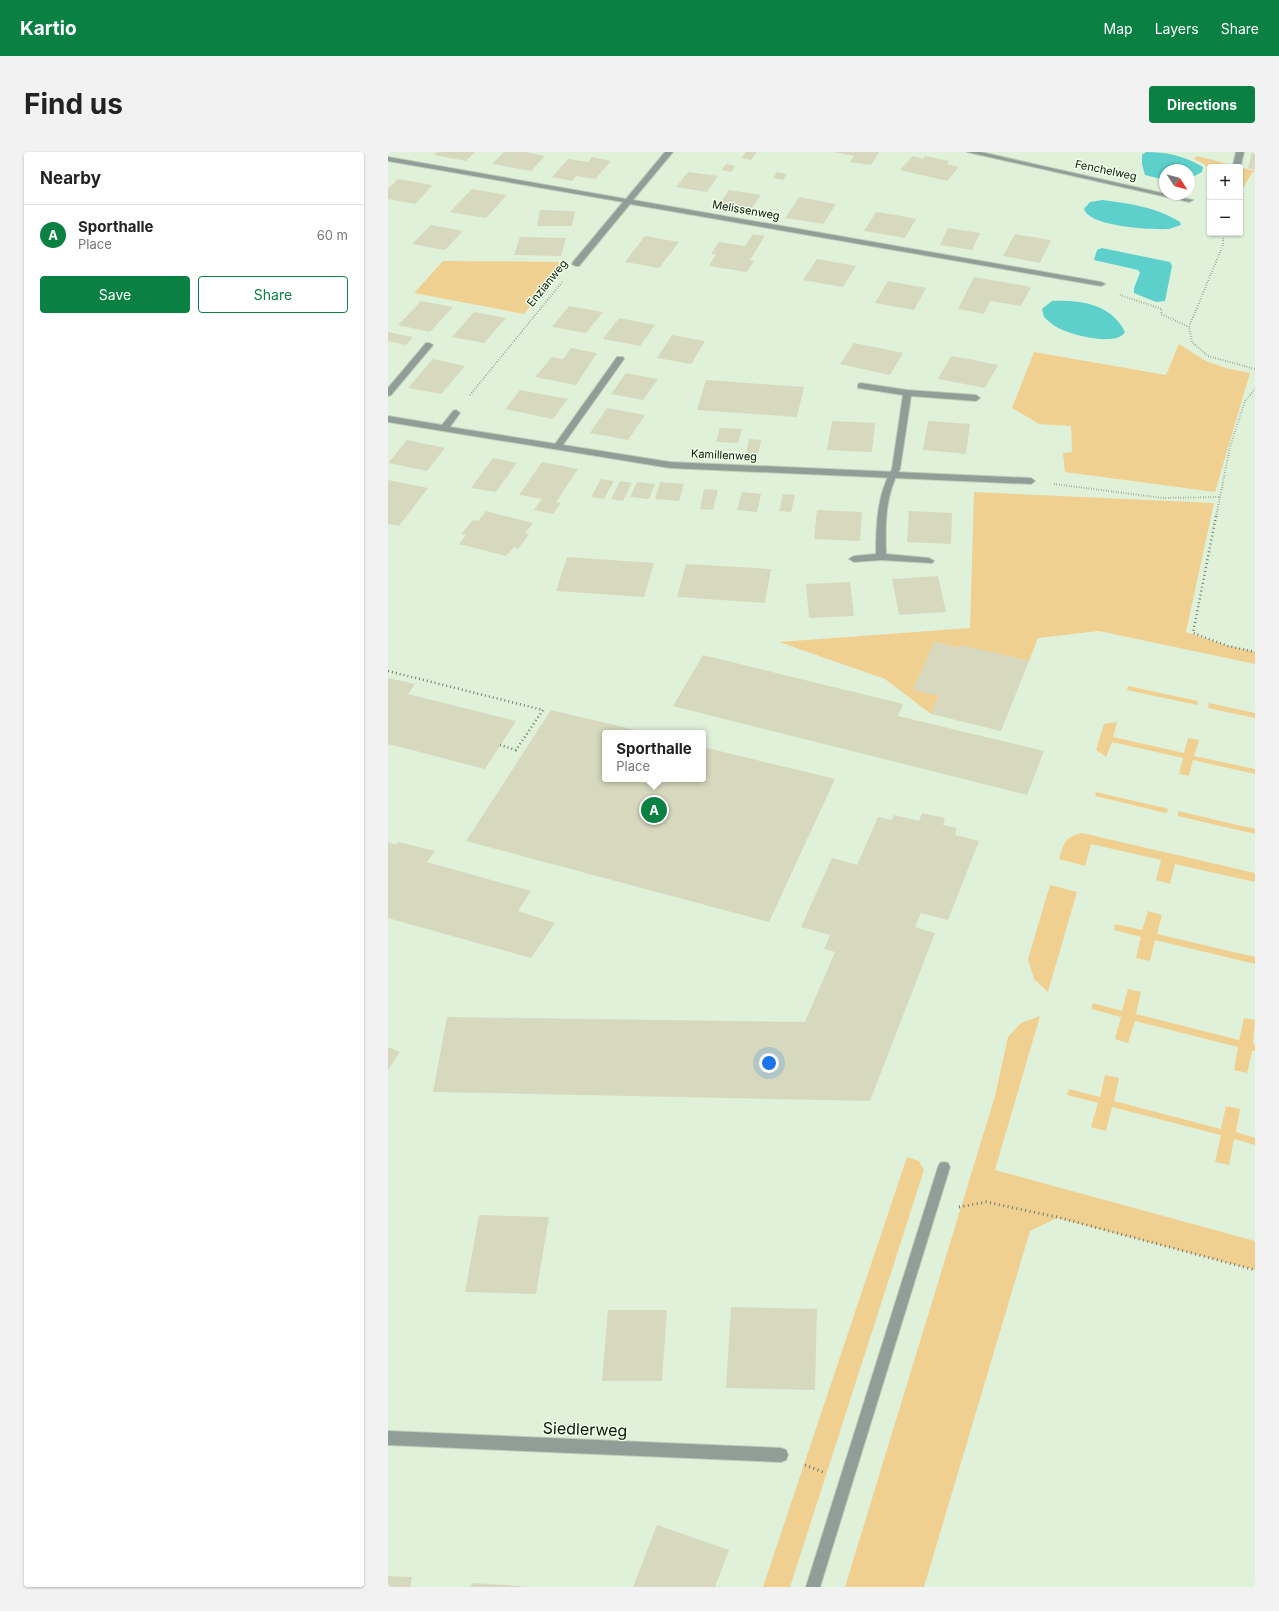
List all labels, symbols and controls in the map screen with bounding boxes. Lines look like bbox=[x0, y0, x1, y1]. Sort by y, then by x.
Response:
text: Kartio bbox=[20, 17, 77, 40]
text: Map bbox=[1104, 20, 1133, 37]
text: Layers bbox=[1155, 20, 1199, 37]
text: Share bbox=[1221, 20, 1259, 37]
button: Directions bbox=[1149, 86, 1255, 123]
text: Find us bbox=[24, 87, 123, 121]
street label: Fenchelweg bbox=[1074, 157, 1138, 183]
north arrow bbox=[1159, 164, 1195, 200]
map controls bbox=[1207, 164, 1243, 236]
button: + bbox=[1207, 164, 1243, 200]
text: Nearby bbox=[40, 168, 101, 188]
street label: Melissenweg bbox=[711, 197, 781, 223]
button: − bbox=[1207, 200, 1243, 236]
text: Sporthalle bbox=[78, 217, 154, 236]
text: A bbox=[48, 227, 58, 243]
text: 60 m bbox=[317, 227, 348, 243]
text: Place bbox=[78, 236, 112, 252]
street label: Enzianweg bbox=[524, 257, 570, 309]
button: Save bbox=[40, 276, 190, 313]
button: Share bbox=[198, 276, 348, 313]
street label: Kamillenweg bbox=[691, 446, 757, 464]
popup bbox=[602, 730, 706, 782]
text: Sporthalle bbox=[616, 739, 692, 758]
text: Place bbox=[616, 758, 650, 774]
pin: A bbox=[641, 795, 667, 825]
your location bbox=[759, 1053, 779, 1073]
street label: Siedlerweg bbox=[542, 1418, 628, 1440]

